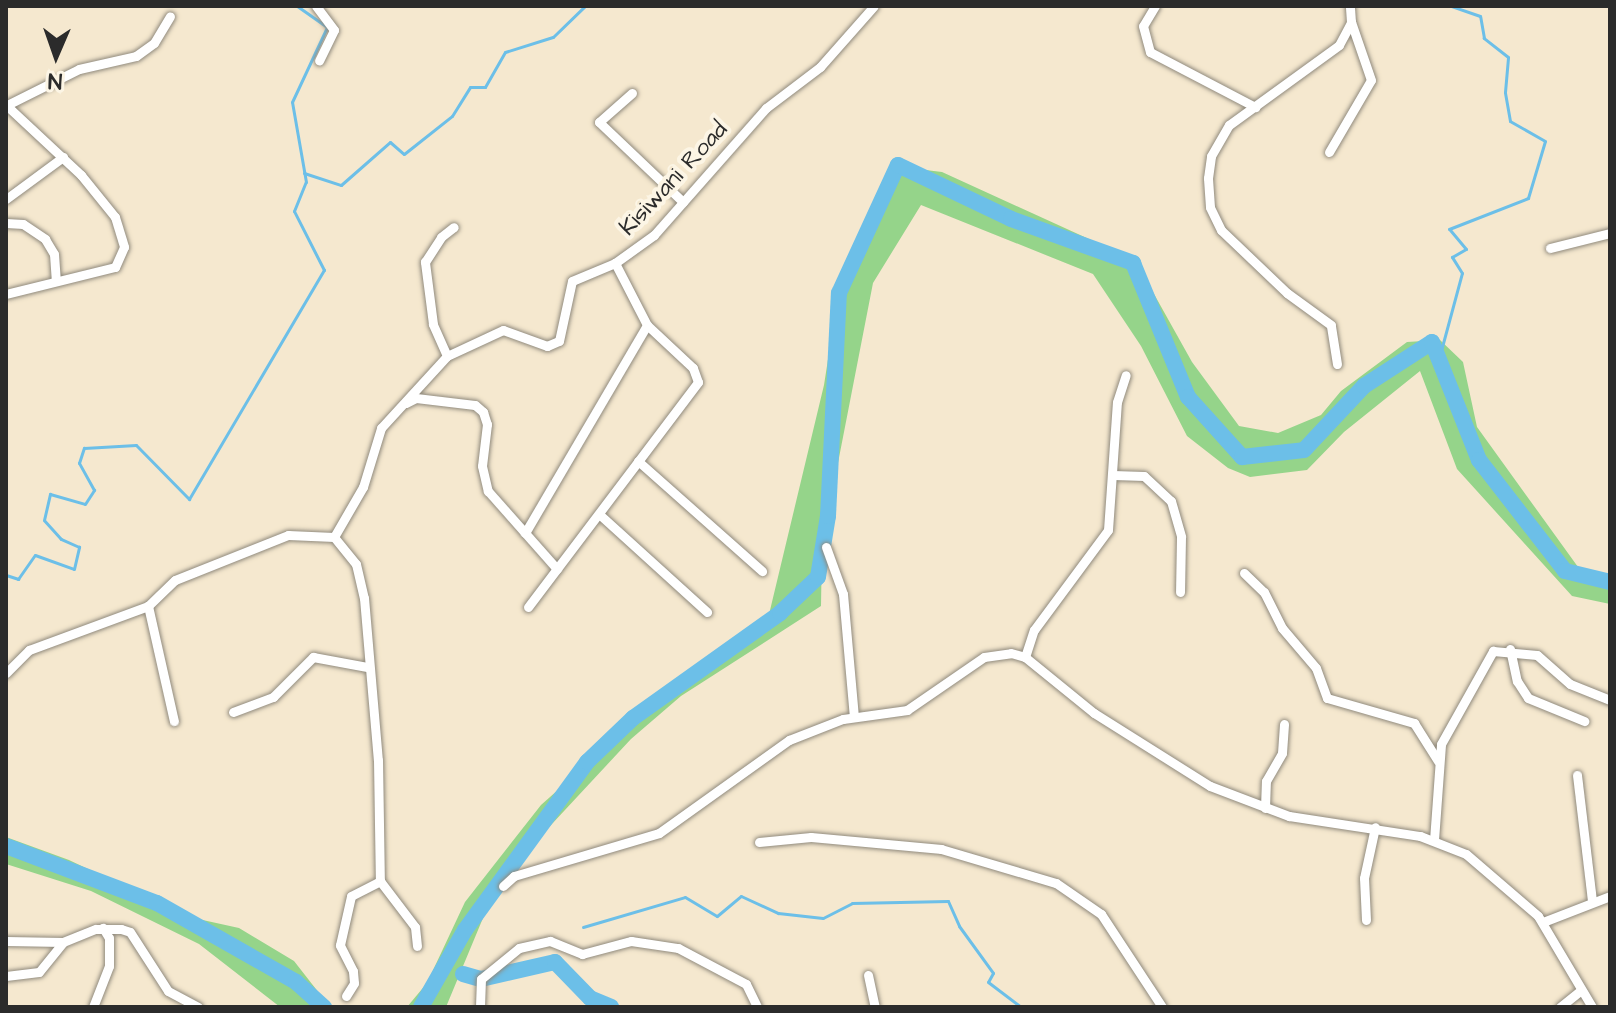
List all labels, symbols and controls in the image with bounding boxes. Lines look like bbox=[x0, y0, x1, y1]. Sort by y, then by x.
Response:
north arrow bbox=[16, 16, 96, 96]
text: N bbox=[48, 65, 63, 96]
street label: Kisiwani Road bbox=[614, 116, 734, 242]

